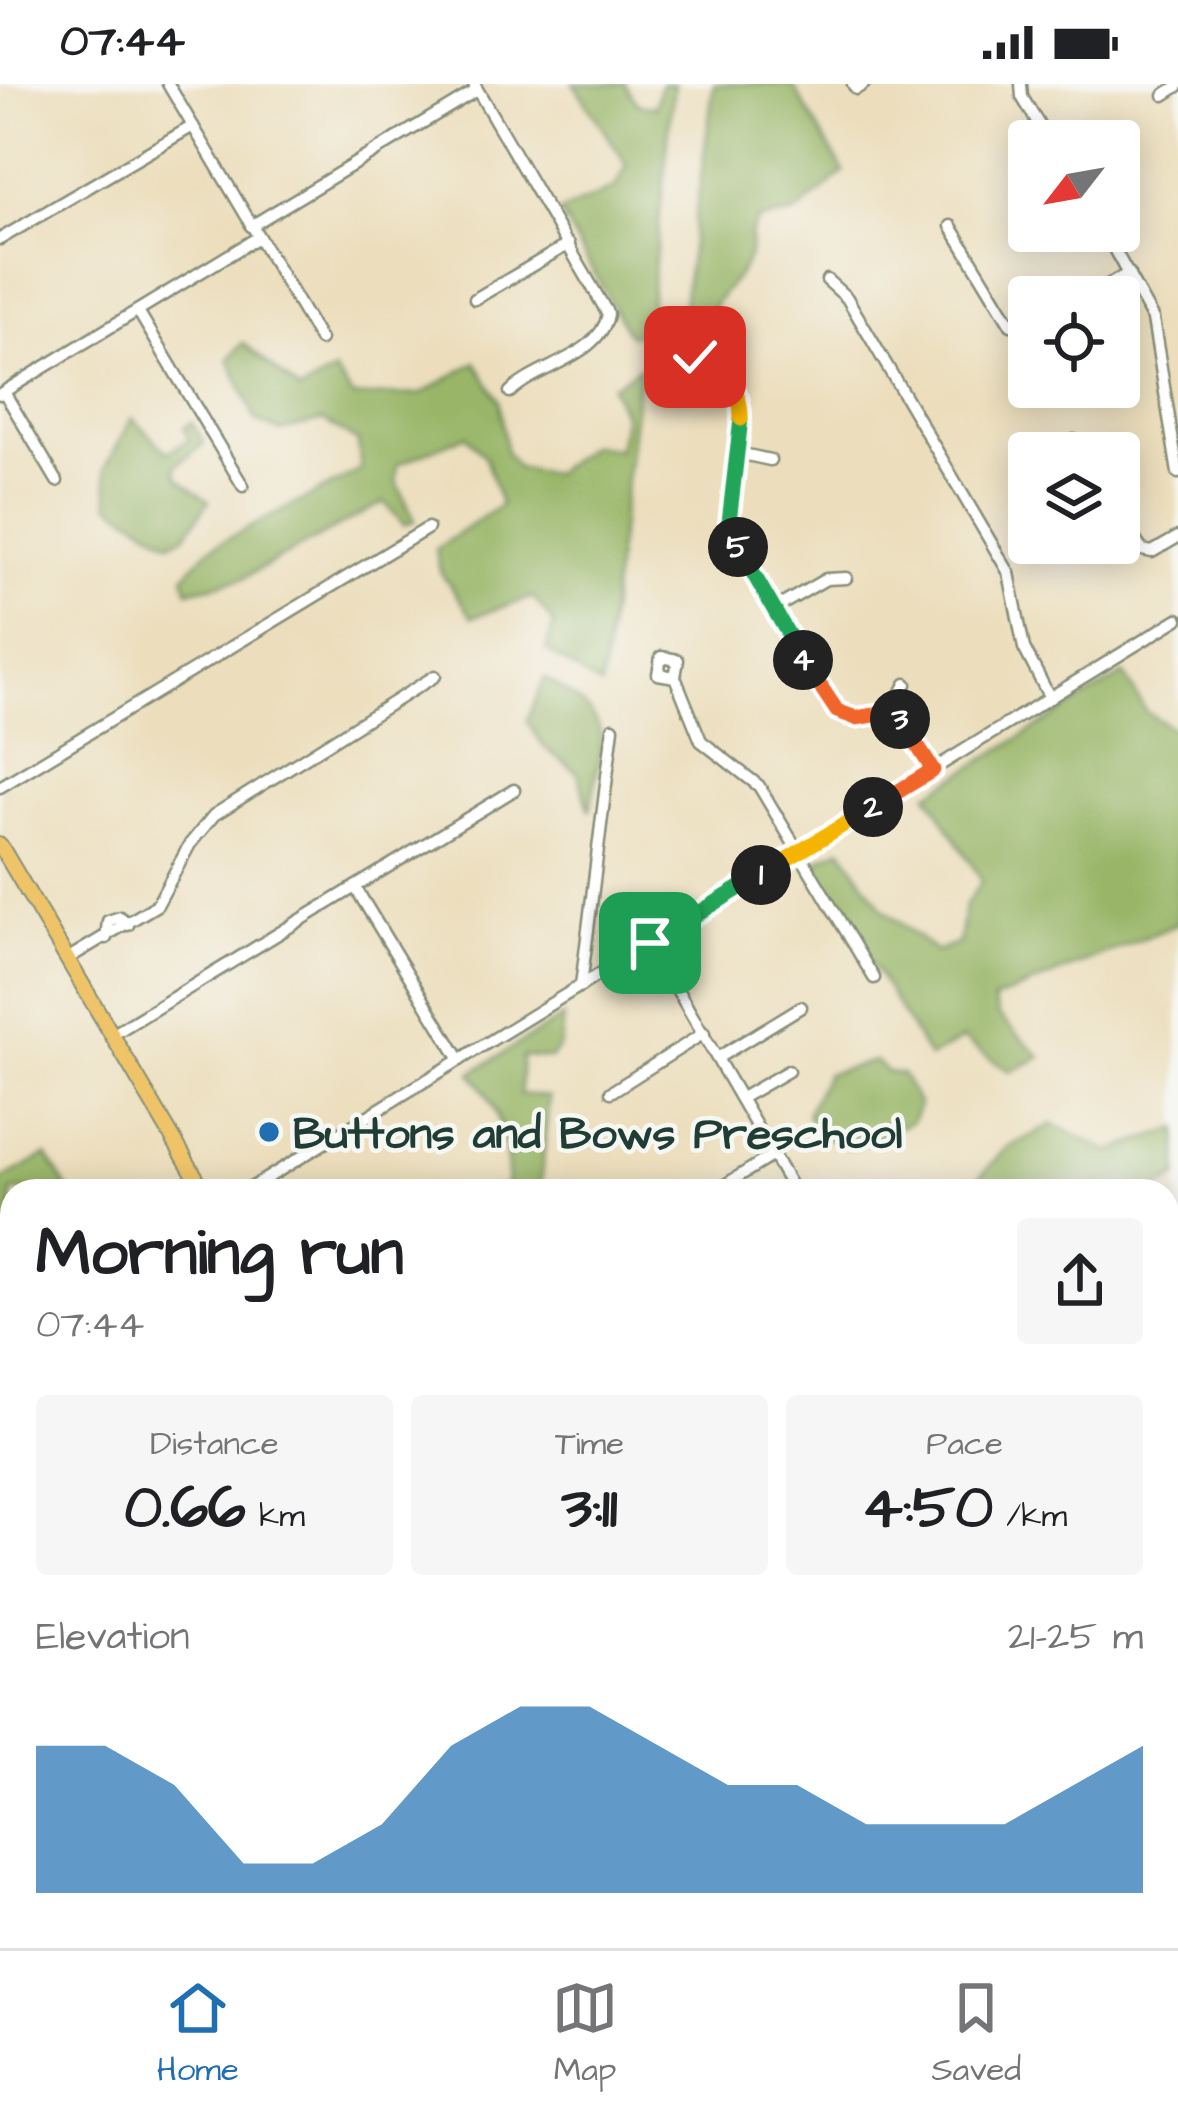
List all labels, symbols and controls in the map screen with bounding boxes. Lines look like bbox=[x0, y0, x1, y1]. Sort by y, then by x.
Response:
text: 07:44 bbox=[60, 11, 185, 73]
north arrow bbox=[1008, 120, 1140, 252]
map controls bbox=[1008, 120, 1140, 564]
button: locate bbox=[1008, 276, 1140, 408]
pin bbox=[644, 306, 746, 408]
icon: check bbox=[662, 324, 728, 390]
button: layers bbox=[1008, 432, 1140, 564]
pin: 5 bbox=[708, 517, 768, 577]
text: 5 bbox=[726, 524, 750, 570]
pin: 4 bbox=[773, 630, 833, 690]
text: 4 bbox=[792, 637, 814, 683]
pin: 3 bbox=[870, 689, 930, 749]
text: 3 bbox=[892, 696, 908, 742]
pin: 2 bbox=[843, 777, 903, 837]
text: 2 bbox=[864, 784, 882, 830]
pin: 1 bbox=[731, 845, 791, 905]
text: 1 bbox=[759, 852, 763, 898]
pin bbox=[599, 892, 701, 994]
icon: arrive bbox=[617, 910, 683, 976]
place label: Buttons and Bows Preschool bbox=[293, 1104, 902, 1166]
marker: Buttons and Bows Preschool bbox=[256, 1119, 282, 1145]
text: Morning run bbox=[36, 1208, 404, 1300]
button: share bbox=[1017, 1218, 1143, 1344]
text: 07:44 bbox=[36, 1299, 144, 1353]
text: Distance bbox=[150, 1421, 279, 1467]
text: Time bbox=[555, 1421, 624, 1467]
text: Pace bbox=[926, 1421, 1003, 1467]
text: 0.66 bbox=[124, 1467, 246, 1550]
text: 3:11 bbox=[562, 1467, 617, 1550]
text: 4:50 bbox=[862, 1467, 993, 1550]
text: km bbox=[246, 1493, 305, 1539]
text: /km bbox=[993, 1493, 1067, 1539]
text: Elevation bbox=[36, 1611, 190, 1665]
text: 21–25 m bbox=[1008, 1611, 1143, 1665]
tab: Home bbox=[157, 1975, 239, 2093]
tab: Map bbox=[552, 1975, 618, 2093]
tab: Saved bbox=[931, 1975, 1021, 2093]

